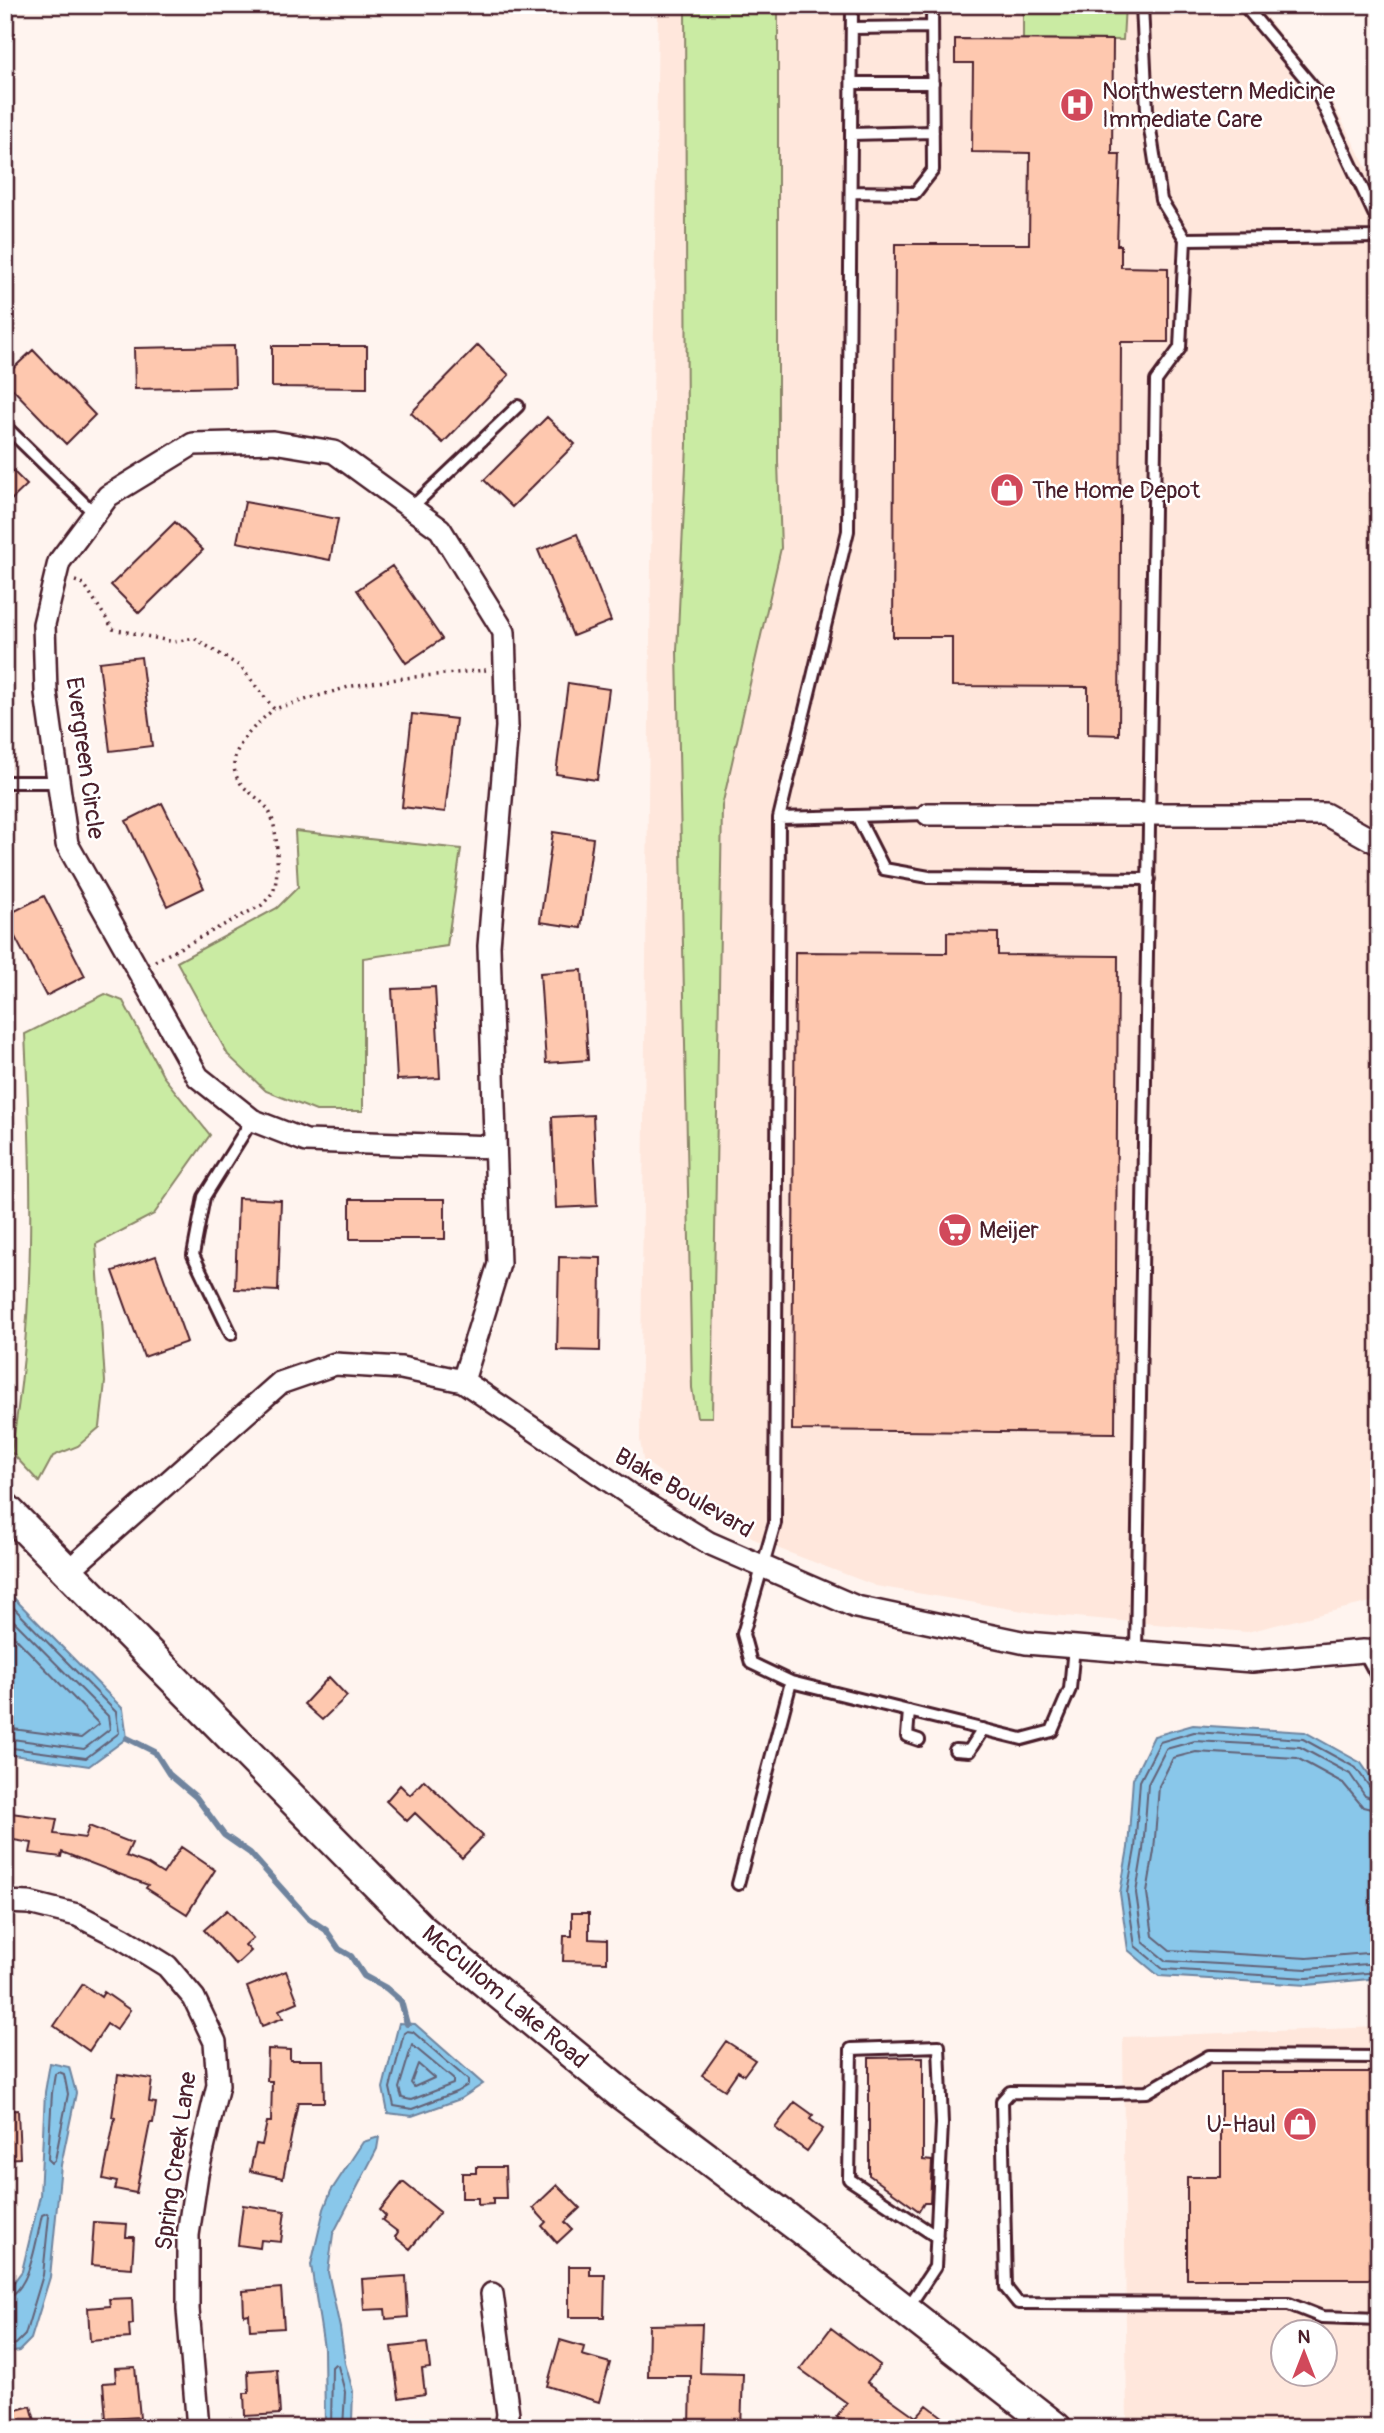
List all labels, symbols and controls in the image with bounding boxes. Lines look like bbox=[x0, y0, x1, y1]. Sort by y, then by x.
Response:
place label: Northwestern Medicine Immediate Care bbox=[1102, 77, 1335, 134]
hospital icon: Northwestern Medicine Immediate Care bbox=[1058, 86, 1096, 124]
shop icon: The Home Depot bbox=[988, 471, 1026, 509]
place label: The Home Depot bbox=[1032, 476, 1200, 505]
street label: Evergreen Circle bbox=[59, 675, 111, 841]
supermarket icon: Meijer bbox=[936, 1211, 974, 1249]
place label: Meijer bbox=[979, 1216, 1039, 1245]
street label: Blake Boulevard bbox=[609, 1442, 759, 1544]
street label: McCullom Lake Road bbox=[416, 1919, 594, 2075]
street label: Spring Creek Lane bbox=[149, 2070, 203, 2252]
shop icon: U-Haul bbox=[1281, 2105, 1319, 2143]
place label: U-Haul bbox=[1206, 2110, 1276, 2139]
north arrow bbox=[1268, 2318, 1338, 2388]
text: N bbox=[1298, 2325, 1311, 2349]

